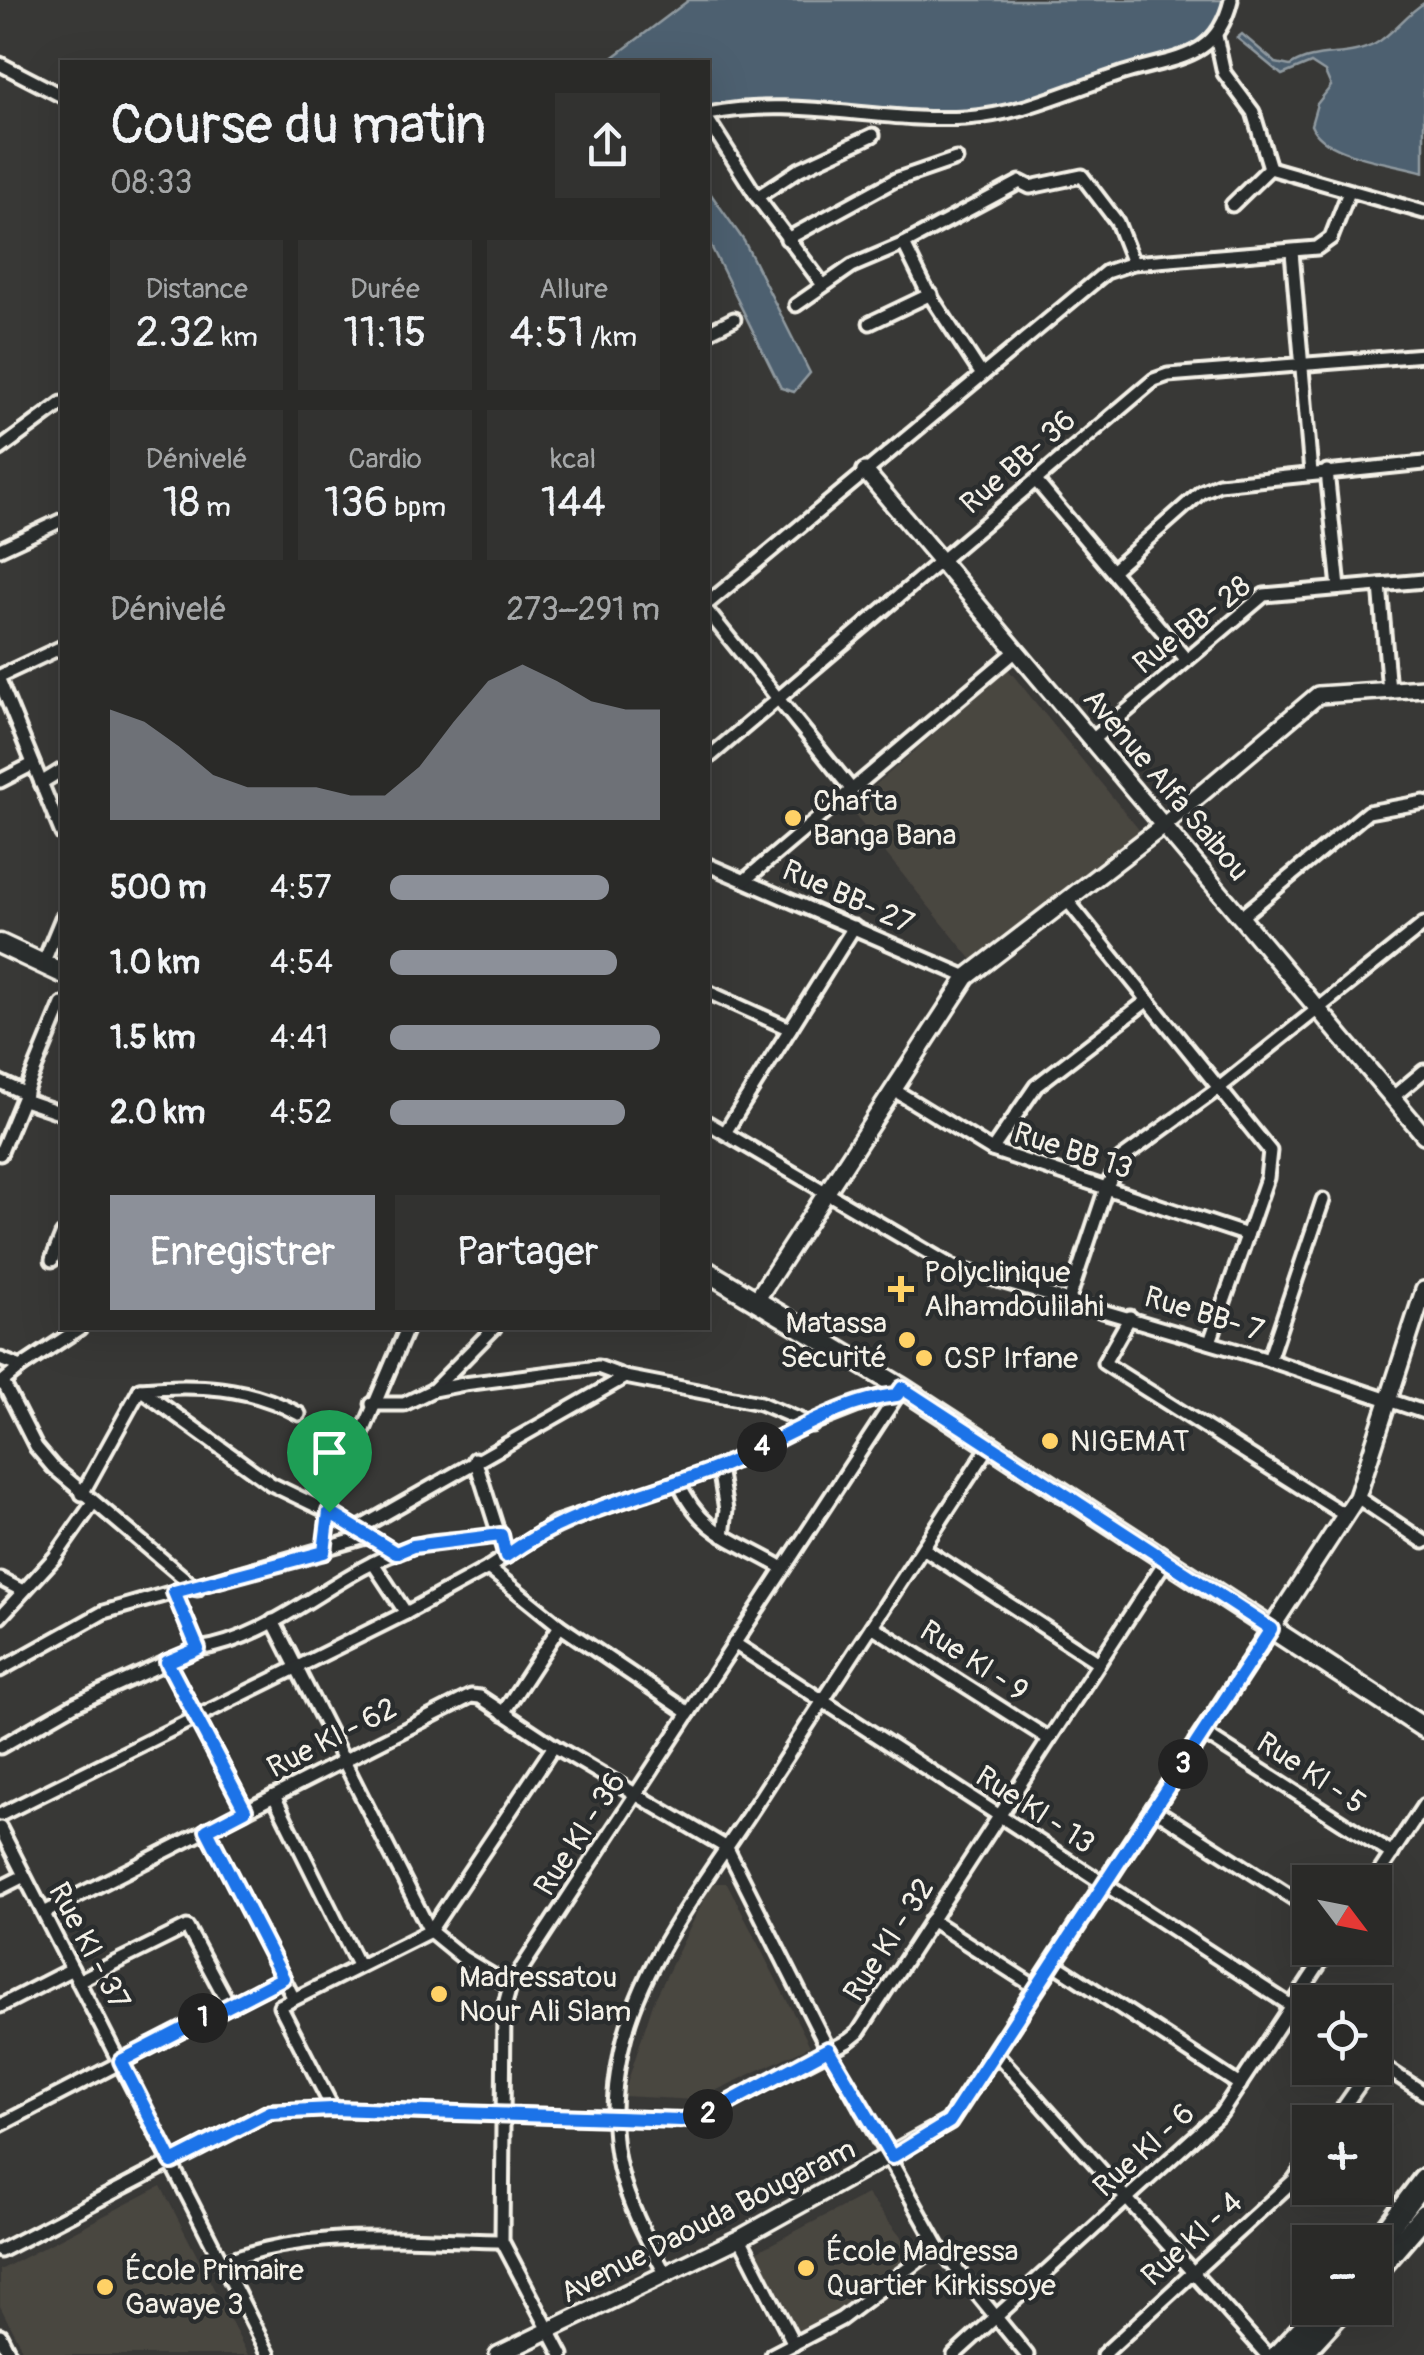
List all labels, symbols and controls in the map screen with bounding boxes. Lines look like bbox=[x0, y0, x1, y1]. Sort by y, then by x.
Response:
text: Course du matin bbox=[110, 91, 486, 160]
button: share bbox=[555, 93, 660, 198]
text: 08:33 bbox=[110, 163, 192, 203]
text: Distance bbox=[145, 272, 248, 307]
text: Durée bbox=[350, 272, 420, 307]
text: Allure bbox=[539, 272, 608, 307]
text: 2.32 bbox=[136, 307, 215, 359]
text: 11:15 bbox=[343, 307, 427, 359]
text: 4:51 bbox=[510, 307, 584, 359]
text: km bbox=[215, 320, 258, 355]
text: /km bbox=[584, 320, 637, 355]
street label: Rue BB- 36 bbox=[953, 402, 1083, 522]
text: Dénivelé bbox=[146, 442, 248, 477]
text: Cardio bbox=[348, 442, 422, 477]
text: kcal bbox=[551, 442, 596, 477]
text: 18 bbox=[162, 477, 200, 529]
text: 136 bbox=[324, 477, 388, 529]
text: 144 bbox=[541, 477, 606, 529]
text: m bbox=[200, 490, 231, 525]
text: bpm bbox=[388, 490, 446, 525]
street label: Rue BB- 28 bbox=[1126, 568, 1258, 682]
text: Dénivelé bbox=[110, 590, 227, 630]
text: 273–291 m bbox=[506, 590, 660, 630]
street label: Avenue Alfa Saibou bbox=[1075, 681, 1257, 889]
place label: Chafta Banga Bana bbox=[813, 783, 957, 854]
marker: Chafta Banga Bana bbox=[782, 807, 804, 829]
street label: Rue BB- 27 bbox=[777, 852, 919, 942]
text: 500 m bbox=[110, 868, 206, 908]
text: 4:57 bbox=[270, 868, 331, 908]
text: 1.0 km bbox=[110, 943, 200, 983]
text: 4:54 bbox=[270, 943, 333, 983]
text: 1.5 km bbox=[110, 1018, 196, 1058]
text: 4:41 bbox=[270, 1018, 328, 1058]
text: 2.0 km bbox=[110, 1093, 205, 1133]
text: 4:52 bbox=[270, 1093, 332, 1133]
street label: Rue BB 13 bbox=[1009, 1114, 1137, 1188]
button: Enregistrer bbox=[110, 1195, 375, 1310]
button: Partager bbox=[395, 1195, 660, 1310]
place label: Polyclinique Alhamdoulilahi bbox=[924, 1254, 1104, 1325]
marker: Polyclinique Alhamdoulilahi bbox=[888, 1276, 914, 1302]
street label: Rue BB- 7 bbox=[1140, 1278, 1268, 1350]
place label: Matassa Securité bbox=[780, 1305, 887, 1376]
marker: Matassa Securité bbox=[896, 1329, 918, 1351]
place label: CSP Irfane bbox=[944, 1340, 1078, 1377]
marker: CSP Irfane bbox=[913, 1347, 935, 1369]
pin bbox=[287, 1410, 372, 1513]
pin: 4 bbox=[737, 1422, 787, 1472]
place label: NIGEMAT bbox=[1070, 1423, 1190, 1460]
icon: arrive bbox=[302, 1425, 357, 1480]
text: 4 bbox=[754, 1429, 770, 1464]
marker: NIGEMAT bbox=[1039, 1430, 1061, 1452]
street label: Rue KI - 9 bbox=[913, 1612, 1035, 1710]
street label: Rue KI - 62 bbox=[261, 1690, 403, 1786]
street label: Rue KI - 5 bbox=[1250, 1724, 1372, 1822]
pin: 3 bbox=[1158, 1739, 1208, 1789]
text: 3 bbox=[1175, 1746, 1191, 1781]
street label: Rue KI - 13 bbox=[968, 1758, 1102, 1862]
street label: Rue KI - 36 bbox=[526, 1765, 634, 1903]
north arrow bbox=[1292, 1865, 1392, 1965]
map controls bbox=[1292, 1865, 1392, 2325]
street label: Rue KI - 32 bbox=[835, 1871, 943, 2009]
street label: Rue KI - 37 bbox=[40, 1876, 138, 2016]
place label: Madressatou Nour Ali Slam bbox=[459, 1959, 631, 2030]
marker: Madressatou Nour Ali Slam bbox=[428, 1983, 450, 2005]
button: locate bbox=[1292, 1985, 1392, 2085]
pin: 1 bbox=[178, 1993, 228, 2043]
text: 1 bbox=[198, 2000, 208, 2035]
pin: 2 bbox=[683, 2089, 733, 2139]
street label: Rue KI - 6 bbox=[1086, 2095, 1202, 2205]
text: 2 bbox=[700, 2096, 716, 2131]
button: + bbox=[1292, 2105, 1392, 2205]
street label: Avenue Daouda Bougaram bbox=[554, 2130, 862, 2312]
street label: Rue KI - 4 bbox=[1134, 2184, 1250, 2294]
button: − bbox=[1292, 2225, 1392, 2325]
place label: École Madressa Quartier Kirkissoye bbox=[826, 2233, 1056, 2304]
place label: École Primaire Gawaye 3 bbox=[125, 2252, 304, 2323]
marker: École Madressa Quartier Kirkissoye bbox=[795, 2257, 817, 2279]
marker: École Primaire Gawaye 3 bbox=[94, 2276, 116, 2298]

